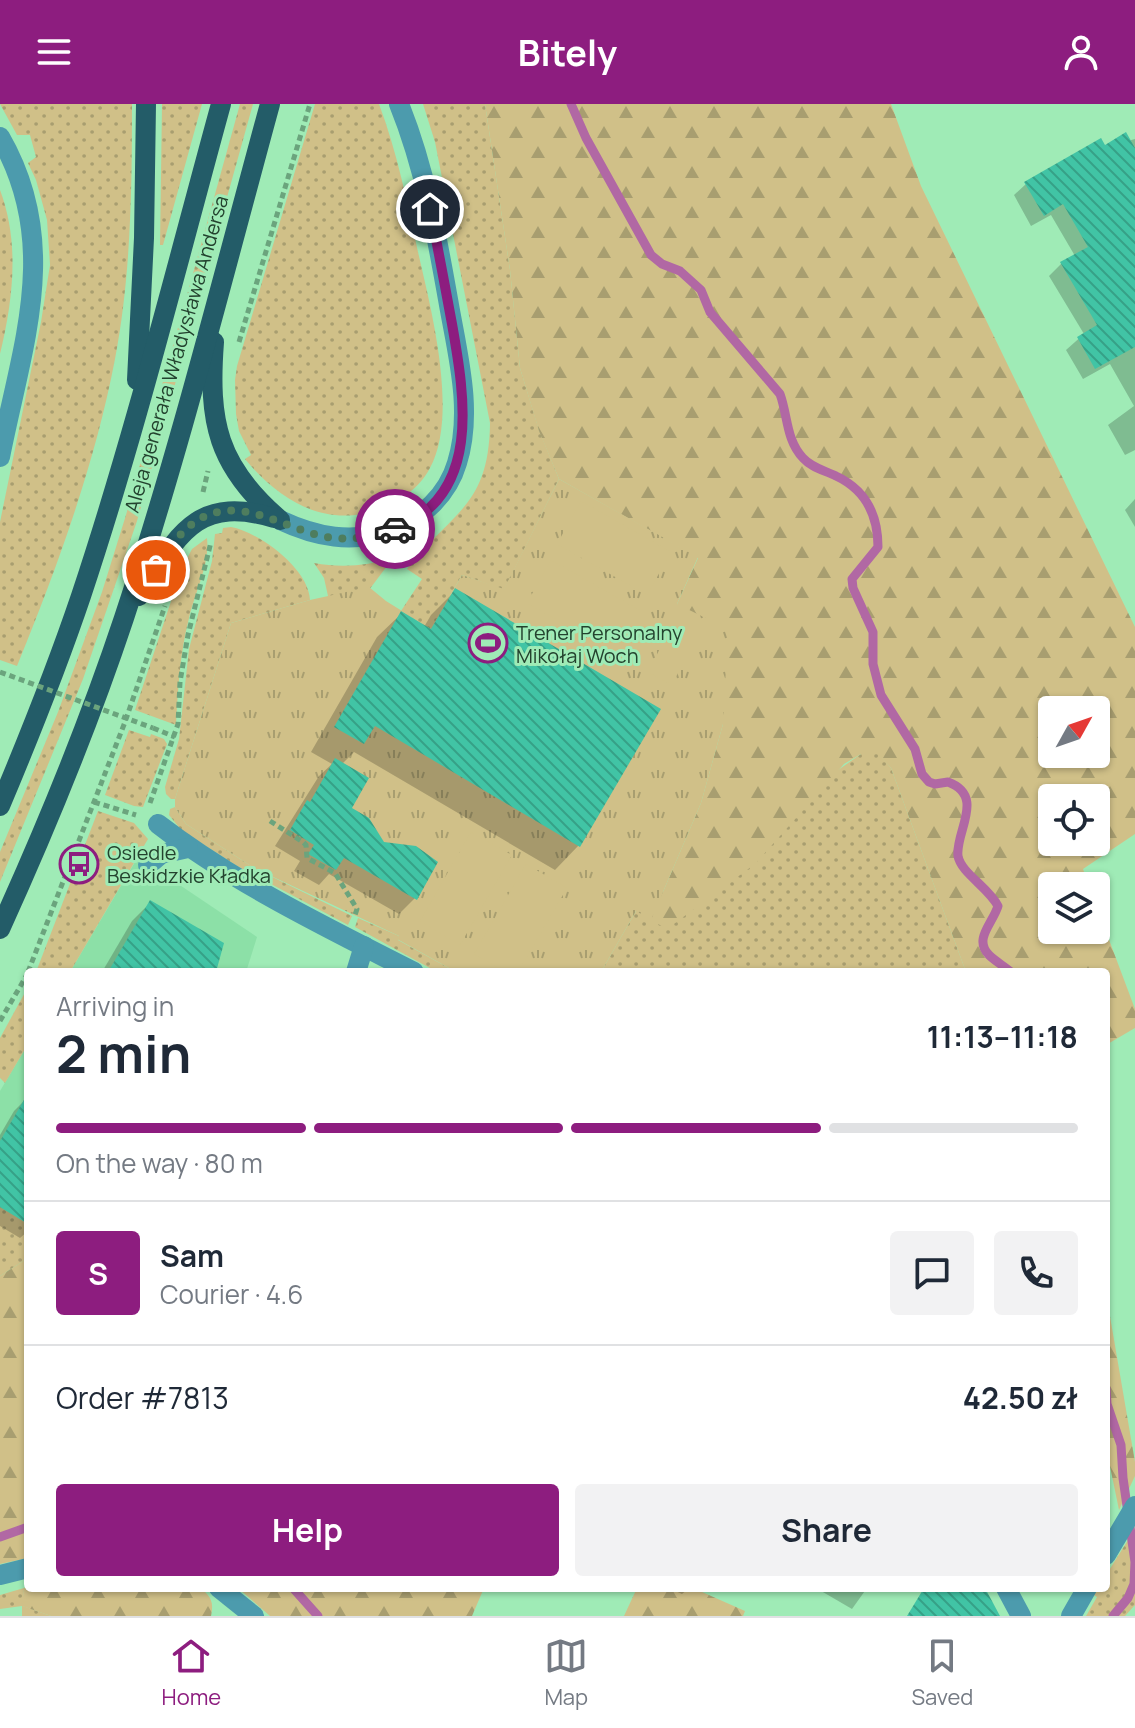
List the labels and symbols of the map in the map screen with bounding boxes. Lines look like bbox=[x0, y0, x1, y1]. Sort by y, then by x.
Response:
pin bbox=[396, 175, 464, 243]
street label: Aleja generała Władysława Andersa bbox=[118, 192, 234, 516]
courier bbox=[355, 489, 435, 569]
pin bbox=[122, 536, 190, 604]
place label: Trener Personalny Mikołaj Woch bbox=[516, 619, 683, 669]
sports icon: Trener Personalny Mikołaj Woch bbox=[467, 622, 509, 664]
north arrow bbox=[1038, 696, 1110, 768]
place label: Osiedle Beskidzkie Kładka bbox=[107, 839, 271, 889]
bus stop icon: Osiedle Beskidzkie Kładka bbox=[58, 843, 100, 885]

